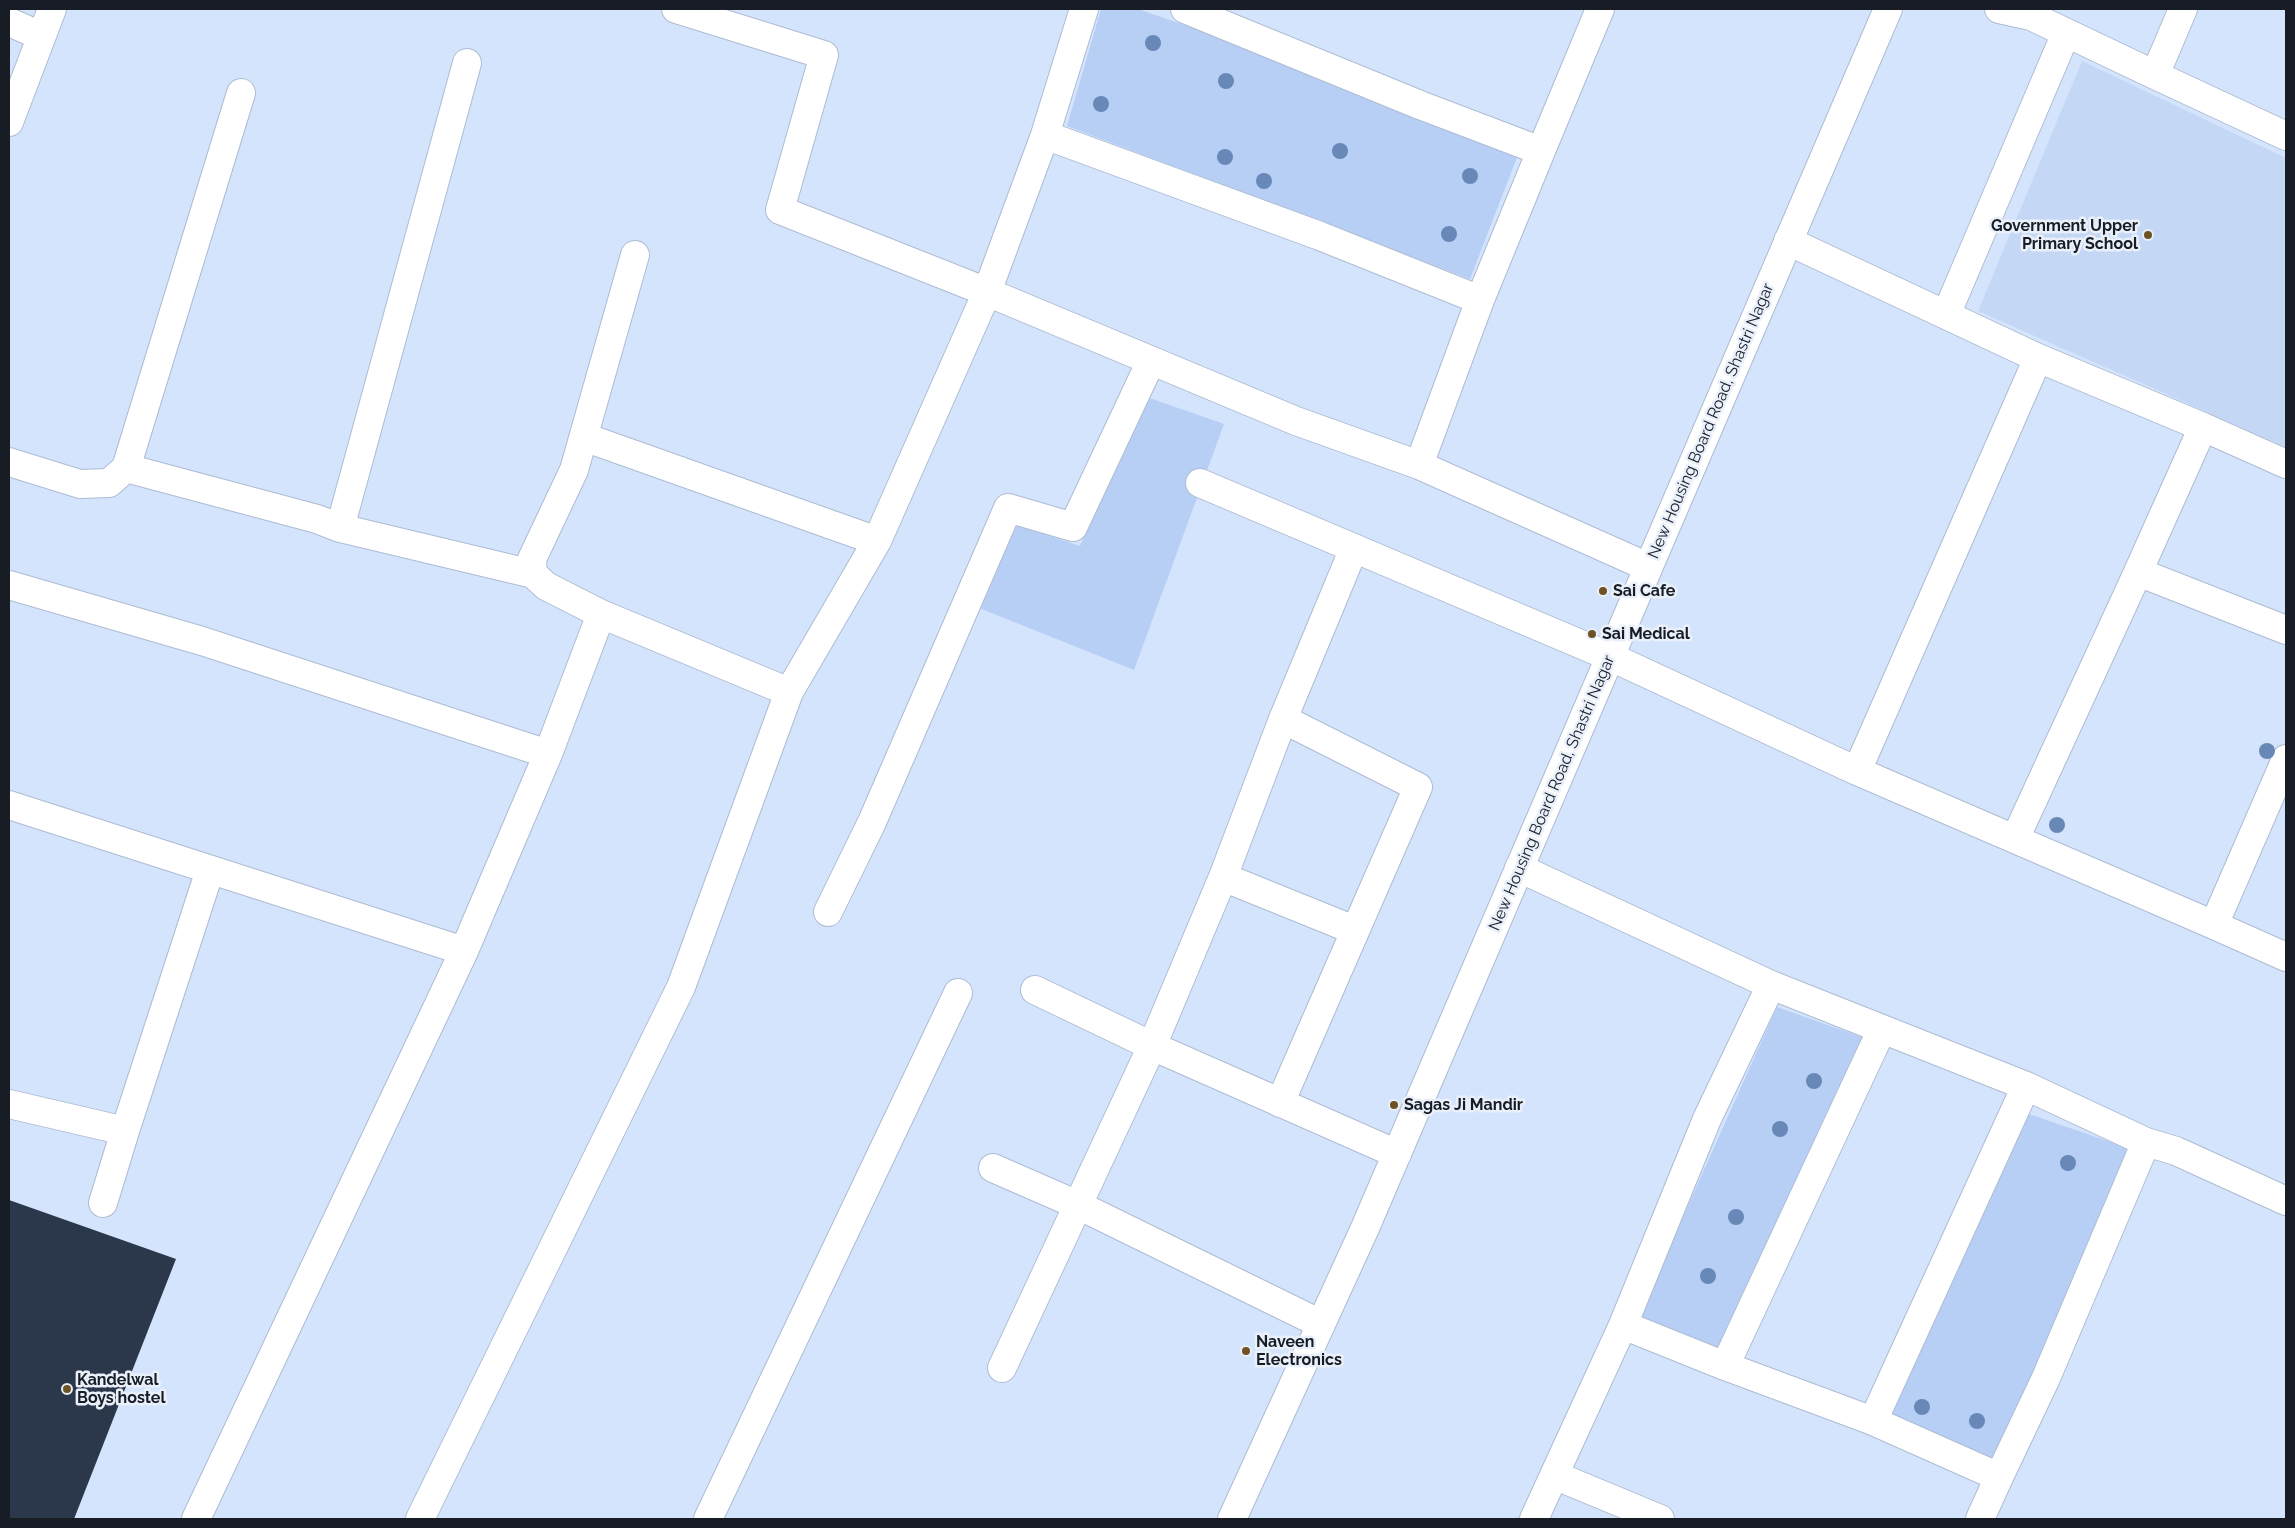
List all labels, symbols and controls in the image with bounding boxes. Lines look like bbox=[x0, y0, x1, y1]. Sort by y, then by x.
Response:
place label: Government Upper Primary School bbox=[1991, 216, 2138, 254]
marker: Government Upper Primary School bbox=[2142, 229, 2154, 241]
street label: New Housing Board Road, Shastri Nagar bbox=[1644, 280, 1778, 562]
place label: Sai Cafe bbox=[1613, 581, 1675, 601]
marker: Sai Cafe bbox=[1597, 585, 1609, 597]
place label: Sai Medical bbox=[1602, 624, 1690, 644]
marker: Sai Medical bbox=[1586, 628, 1598, 640]
street label: New Housing Board Road, Shastri Nagar bbox=[1485, 652, 1619, 934]
place label: Sagas Ji Mandir bbox=[1404, 1095, 1523, 1115]
marker: Sagas Ji Mandir bbox=[1388, 1099, 1400, 1111]
place label: Naveen Electronics bbox=[1256, 1332, 1342, 1370]
marker: Naveen Electronics bbox=[1240, 1345, 1252, 1357]
place label: Kandelwal Boys hostel bbox=[77, 1370, 166, 1408]
marker: Kandelwal Boys hostel bbox=[61, 1383, 73, 1395]

